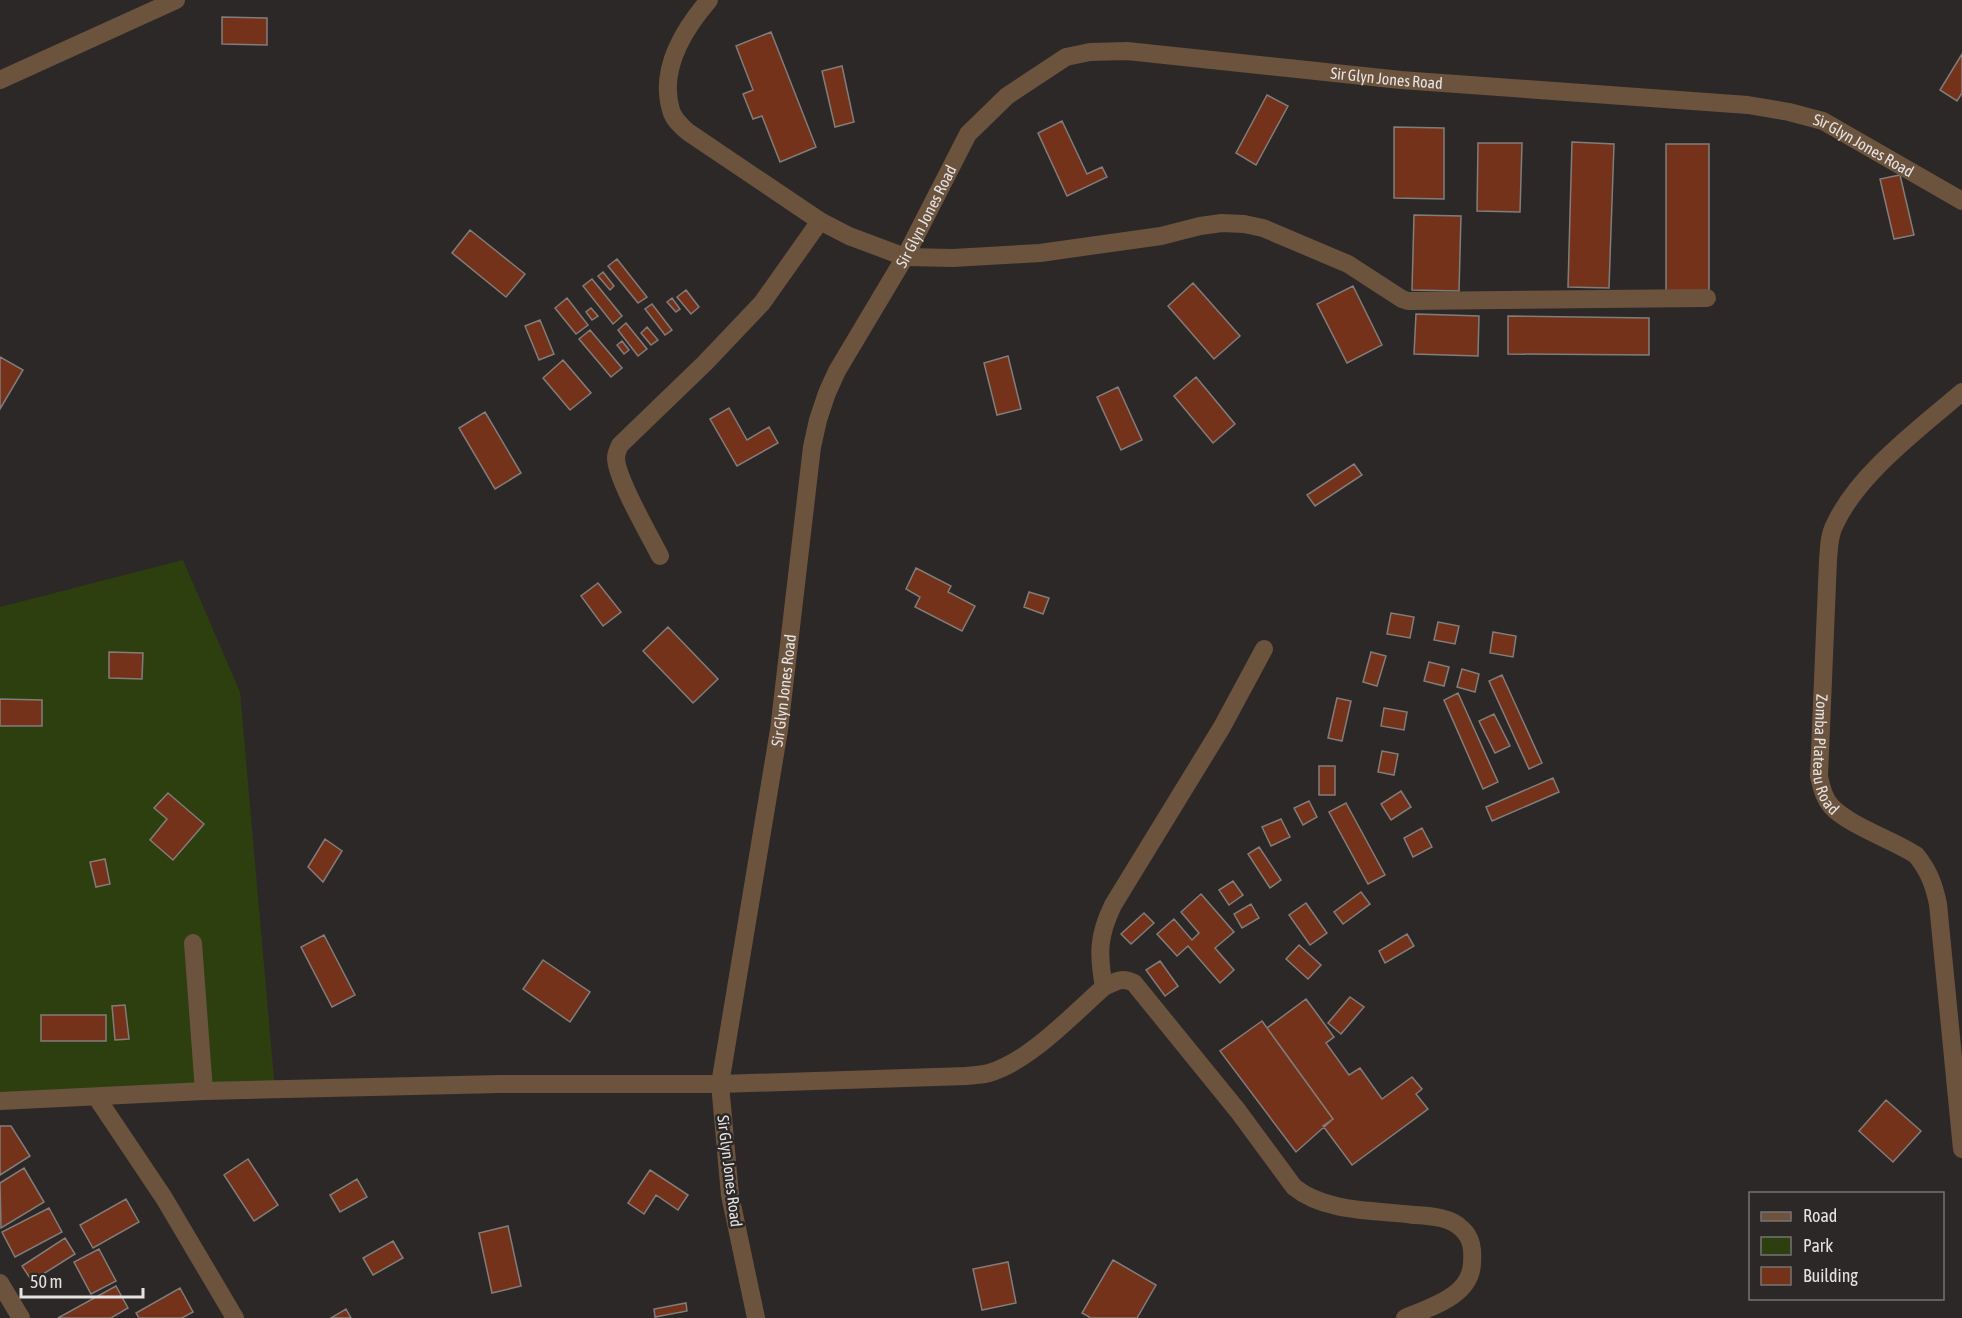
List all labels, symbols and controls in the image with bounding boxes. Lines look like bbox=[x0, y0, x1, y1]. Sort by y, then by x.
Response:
street label: Sir Glyn Jones Road bbox=[1330, 64, 1443, 92]
street label: Sir Glyn Jones Road bbox=[1812, 110, 1917, 180]
street label: Sir Glyn Jones Road bbox=[892, 162, 960, 270]
street label: Sir Glyn Jones Road bbox=[767, 633, 799, 748]
street label: Zomba Plateau Road bbox=[1810, 694, 1843, 818]
street label: Sir Glyn Jones Road bbox=[713, 1114, 746, 1228]
legend bbox=[1749, 1192, 1944, 1300]
text: Road bbox=[1803, 1205, 1837, 1226]
text: Park bbox=[1803, 1235, 1833, 1256]
scale bar bbox=[21, 1261, 142, 1299]
text: Building bbox=[1803, 1265, 1858, 1286]
text: 50 m bbox=[30, 1271, 62, 1292]

